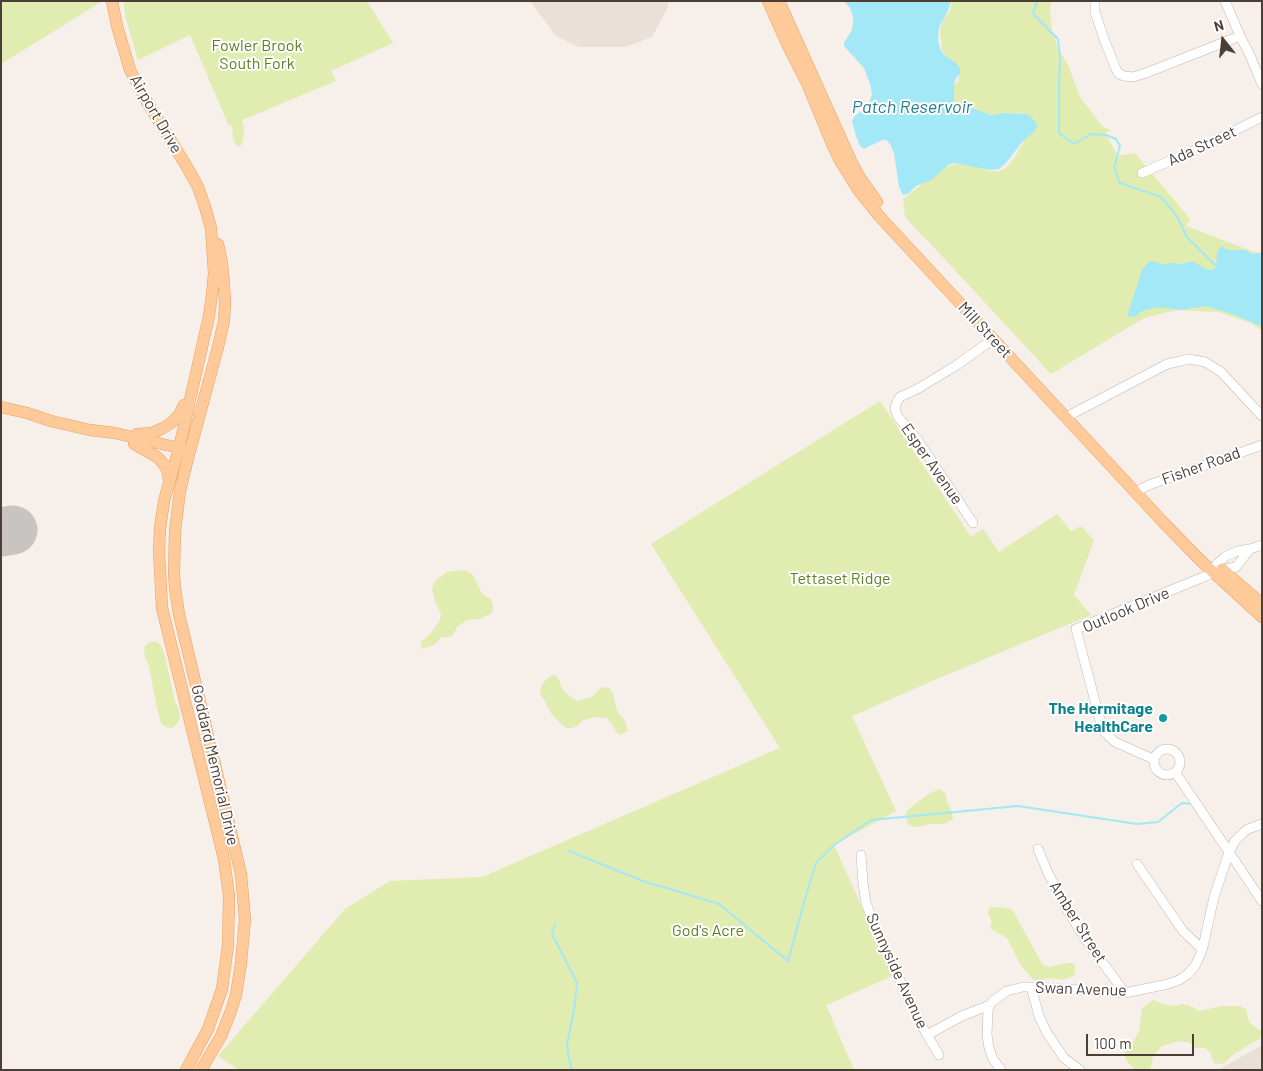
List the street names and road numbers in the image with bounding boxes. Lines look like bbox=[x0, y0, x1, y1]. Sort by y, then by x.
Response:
street label: Airport Drive bbox=[126, 71, 186, 157]
street label: Ada Street bbox=[1165, 122, 1239, 170]
street label: Mill Street bbox=[954, 298, 1016, 362]
street label: Esper Avenue bbox=[897, 420, 967, 508]
street label: Fisher Road bbox=[1159, 443, 1243, 489]
street label: Outlook Drive bbox=[1080, 583, 1172, 637]
street label: Goddard Memorial Drive bbox=[187, 683, 243, 847]
street label: Amber Street bbox=[1045, 878, 1111, 966]
street label: Sunnyside Avenue bbox=[862, 910, 932, 1032]
street label: Swan Avenue bbox=[1035, 978, 1127, 1000]

